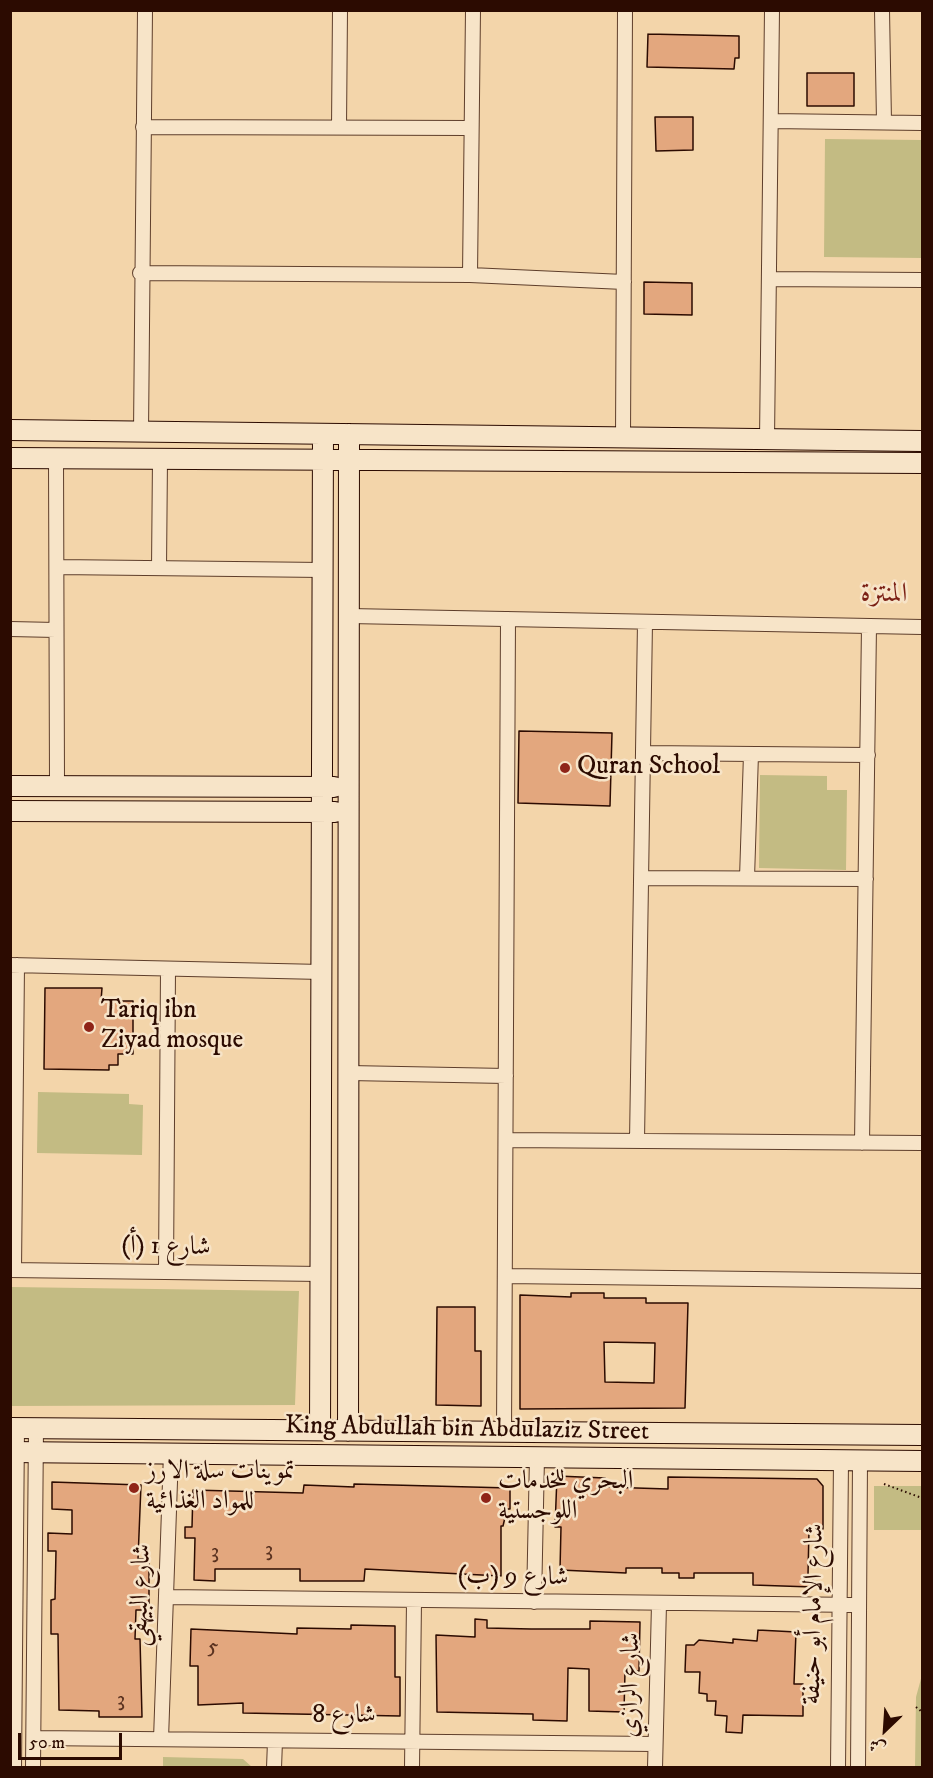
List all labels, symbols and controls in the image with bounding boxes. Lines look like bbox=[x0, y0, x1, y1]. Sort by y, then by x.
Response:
district label: المنتزة bbox=[861, 579, 907, 611]
place label: Quran School bbox=[577, 752, 720, 784]
marker: Quran School bbox=[558, 761, 572, 775]
place label: Tariq ibn Ziyad mosque bbox=[101, 996, 243, 1058]
marker: Tariq ibn Ziyad mosque bbox=[82, 1020, 96, 1034]
street label: شارع 1 (أ) bbox=[121, 1232, 211, 1264]
street label: King Abdullah bin Abdulaziz Street bbox=[285, 1411, 649, 1449]
place label: تموينات سلة الارز للمواد الغذائية bbox=[146, 1457, 295, 1518]
place label: البحري للخدمات اللوجستية bbox=[498, 1467, 633, 1528]
marker: تموينات سلة الارز للمواد الغذائية bbox=[127, 1481, 141, 1495]
marker: البحري للخدمات اللوجستية bbox=[479, 1491, 493, 1505]
street label: شارع الإمام أبو حنيفة bbox=[798, 1523, 832, 1705]
house number: 3 bbox=[265, 1538, 273, 1564]
house number: 3 bbox=[211, 1540, 219, 1566]
street label: شارع البيهقي bbox=[125, 1543, 159, 1647]
street label: شارع 9 (ب) bbox=[457, 1561, 569, 1595]
street label: شارع الرازي bbox=[615, 1632, 649, 1738]
house number: 5 bbox=[208, 1635, 218, 1661]
house number: 3 bbox=[117, 1688, 125, 1714]
north arrow bbox=[855, 1700, 915, 1760]
street label: شارع 8 bbox=[312, 1701, 376, 1733]
scale bar bbox=[21, 1721, 124, 1759]
text: 50 m bbox=[29, 1732, 65, 1754]
text: ش bbox=[866, 1734, 889, 1759]

